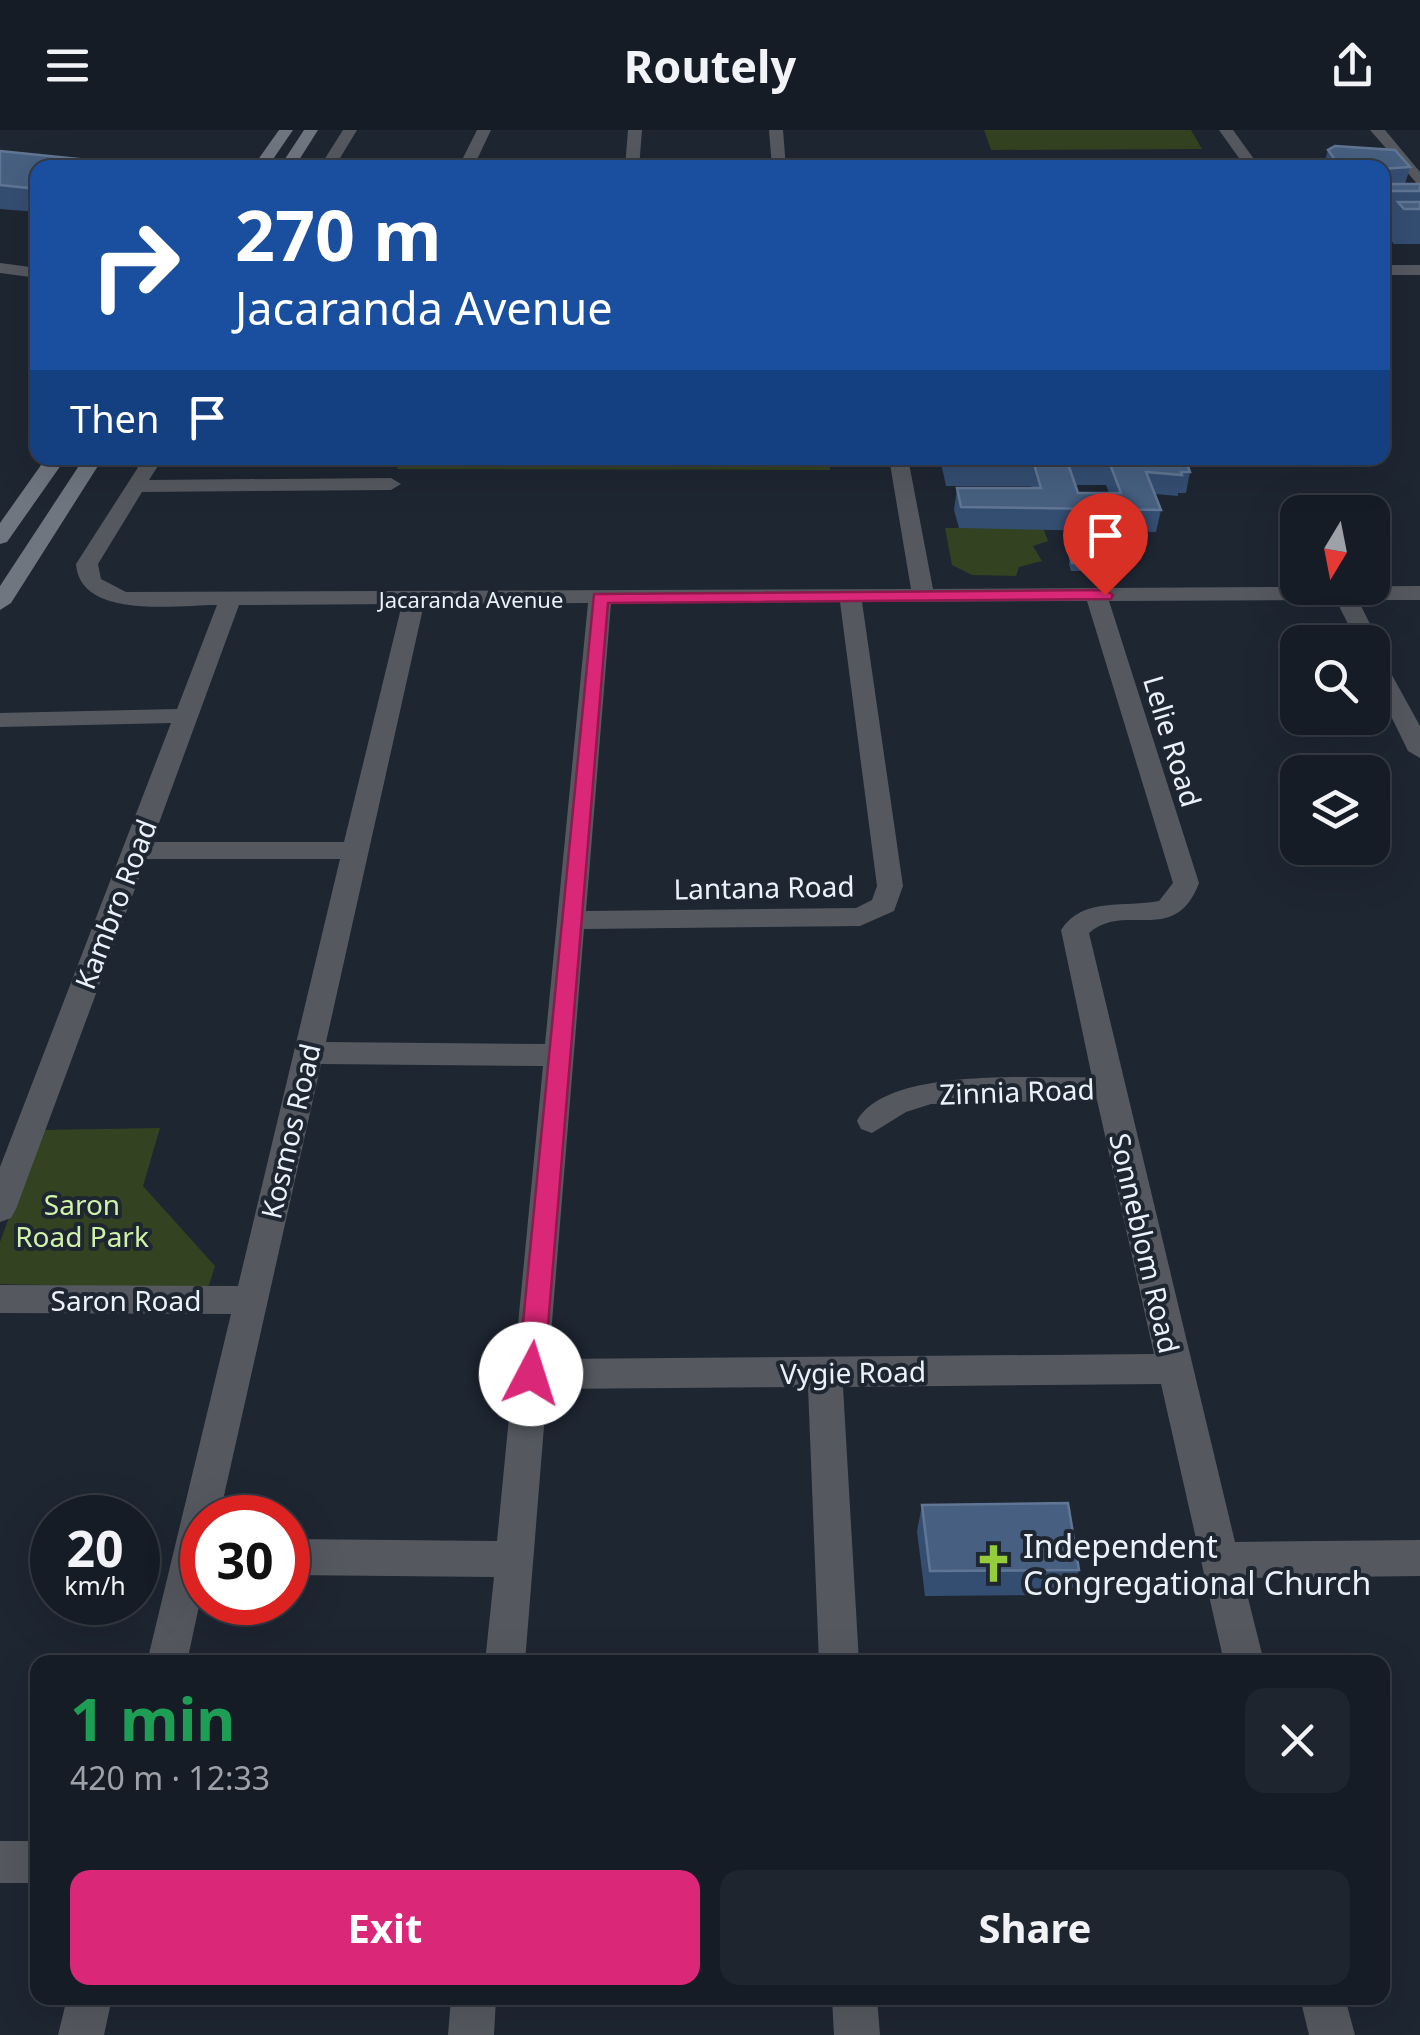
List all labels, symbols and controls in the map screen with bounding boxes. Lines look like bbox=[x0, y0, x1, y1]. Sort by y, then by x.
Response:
text: Routely bbox=[624, 35, 796, 96]
icon: menu bbox=[40, 38, 95, 93]
icon: share bbox=[1325, 38, 1380, 93]
text: 270 m bbox=[235, 186, 442, 282]
icon: right bbox=[70, 200, 200, 330]
text: Jacaranda Avenue bbox=[235, 277, 613, 338]
icon: arrive bbox=[180, 390, 235, 445]
text: Then bbox=[70, 392, 160, 444]
pin bbox=[1063, 493, 1148, 596]
north arrow bbox=[1280, 495, 1390, 605]
map controls bbox=[1280, 495, 1390, 865]
icon: arrive bbox=[1078, 508, 1133, 563]
street label: Jacaranda Avenue bbox=[377, 584, 563, 614]
button: search bbox=[1280, 625, 1390, 735]
street label: Lelie Road bbox=[1135, 671, 1211, 811]
button: layers bbox=[1280, 755, 1390, 865]
street label: Kambro Road bbox=[65, 814, 165, 994]
street label: Lantana Road bbox=[673, 866, 855, 908]
street label: Kosmos Road bbox=[251, 1040, 329, 1222]
street label: Zinnia Road bbox=[939, 1069, 1095, 1113]
street label: Sonneblom Road bbox=[1101, 1129, 1189, 1357]
park label: Saron Road Park bbox=[15, 1185, 149, 1255]
street label: Saron Road bbox=[51, 1281, 201, 1319]
position arrow bbox=[479, 1322, 583, 1426]
street label: Vygie Road bbox=[780, 1352, 926, 1392]
speed limit sign: 30 bbox=[180, 1495, 310, 1625]
text: 20 bbox=[66, 1514, 124, 1582]
place label: Independent Congregational Church bbox=[1023, 1524, 1371, 1604]
church icon: Independent Congregational Church bbox=[972, 1542, 1014, 1584]
text: km/h bbox=[64, 1568, 126, 1602]
text: 1 min bbox=[70, 1677, 235, 1759]
button: close bbox=[1245, 1688, 1350, 1793]
text: 420 m · 12:33 bbox=[70, 1756, 270, 1799]
button: Exit bbox=[70, 1870, 700, 1985]
button: Share bbox=[720, 1870, 1350, 1985]

